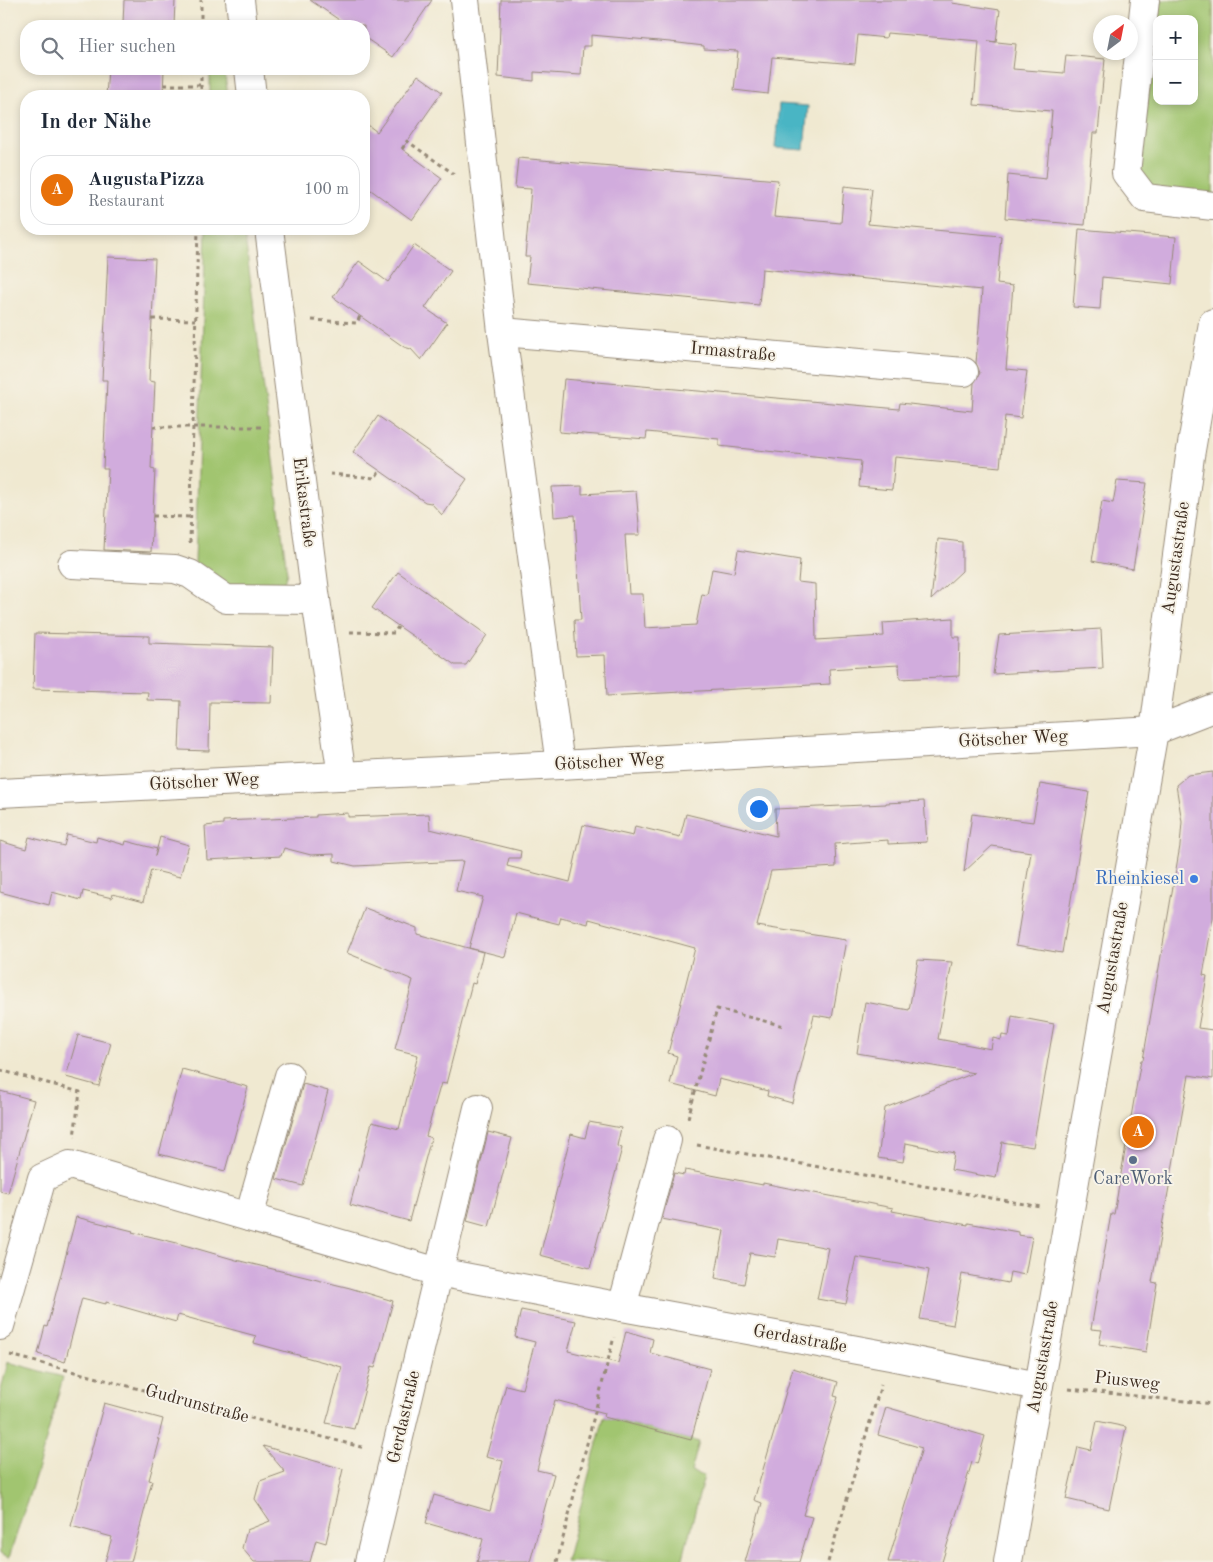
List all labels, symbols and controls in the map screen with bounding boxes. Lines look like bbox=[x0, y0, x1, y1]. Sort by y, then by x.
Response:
north arrow bbox=[1093, 15, 1138, 60]
map controls bbox=[1153, 15, 1198, 105]
button: + bbox=[1153, 15, 1198, 60]
search box bbox=[20, 20, 370, 75]
icon: search bbox=[38, 34, 66, 62]
text: Hier suchen bbox=[78, 38, 176, 57]
button: − bbox=[1153, 60, 1198, 105]
text: In der Nähe bbox=[40, 112, 151, 133]
text: AugustaPizza bbox=[88, 171, 205, 190]
text: A bbox=[51, 182, 63, 198]
text: 100 m bbox=[304, 182, 349, 198]
text: Restaurant bbox=[88, 194, 165, 210]
street label: Irmastraße bbox=[689, 339, 777, 365]
street label: Erikastraße bbox=[290, 456, 318, 548]
street label: Augustastraße bbox=[1159, 500, 1193, 616]
street label: Götscher Weg bbox=[958, 727, 1069, 751]
street label: Götscher Weg bbox=[554, 750, 665, 774]
street label: Götscher Weg bbox=[149, 770, 260, 794]
your location bbox=[746, 796, 772, 822]
place label: Rheinkiesel bbox=[1095, 870, 1184, 888]
marker: Rheinkiesel bbox=[1188, 873, 1200, 885]
street label: Augustastraße bbox=[1094, 900, 1132, 1016]
pin: A bbox=[1122, 1113, 1154, 1151]
marker: CareWork bbox=[1127, 1154, 1139, 1166]
place label: CareWork bbox=[1093, 1170, 1173, 1188]
street label: Augustastraße bbox=[1024, 1299, 1062, 1415]
street label: Gerdastraße bbox=[752, 1322, 848, 1356]
street label: Gerdastraße bbox=[385, 1369, 423, 1465]
street label: Piusweg bbox=[1093, 1369, 1161, 1393]
street label: Gudrunstraße bbox=[143, 1381, 251, 1427]

